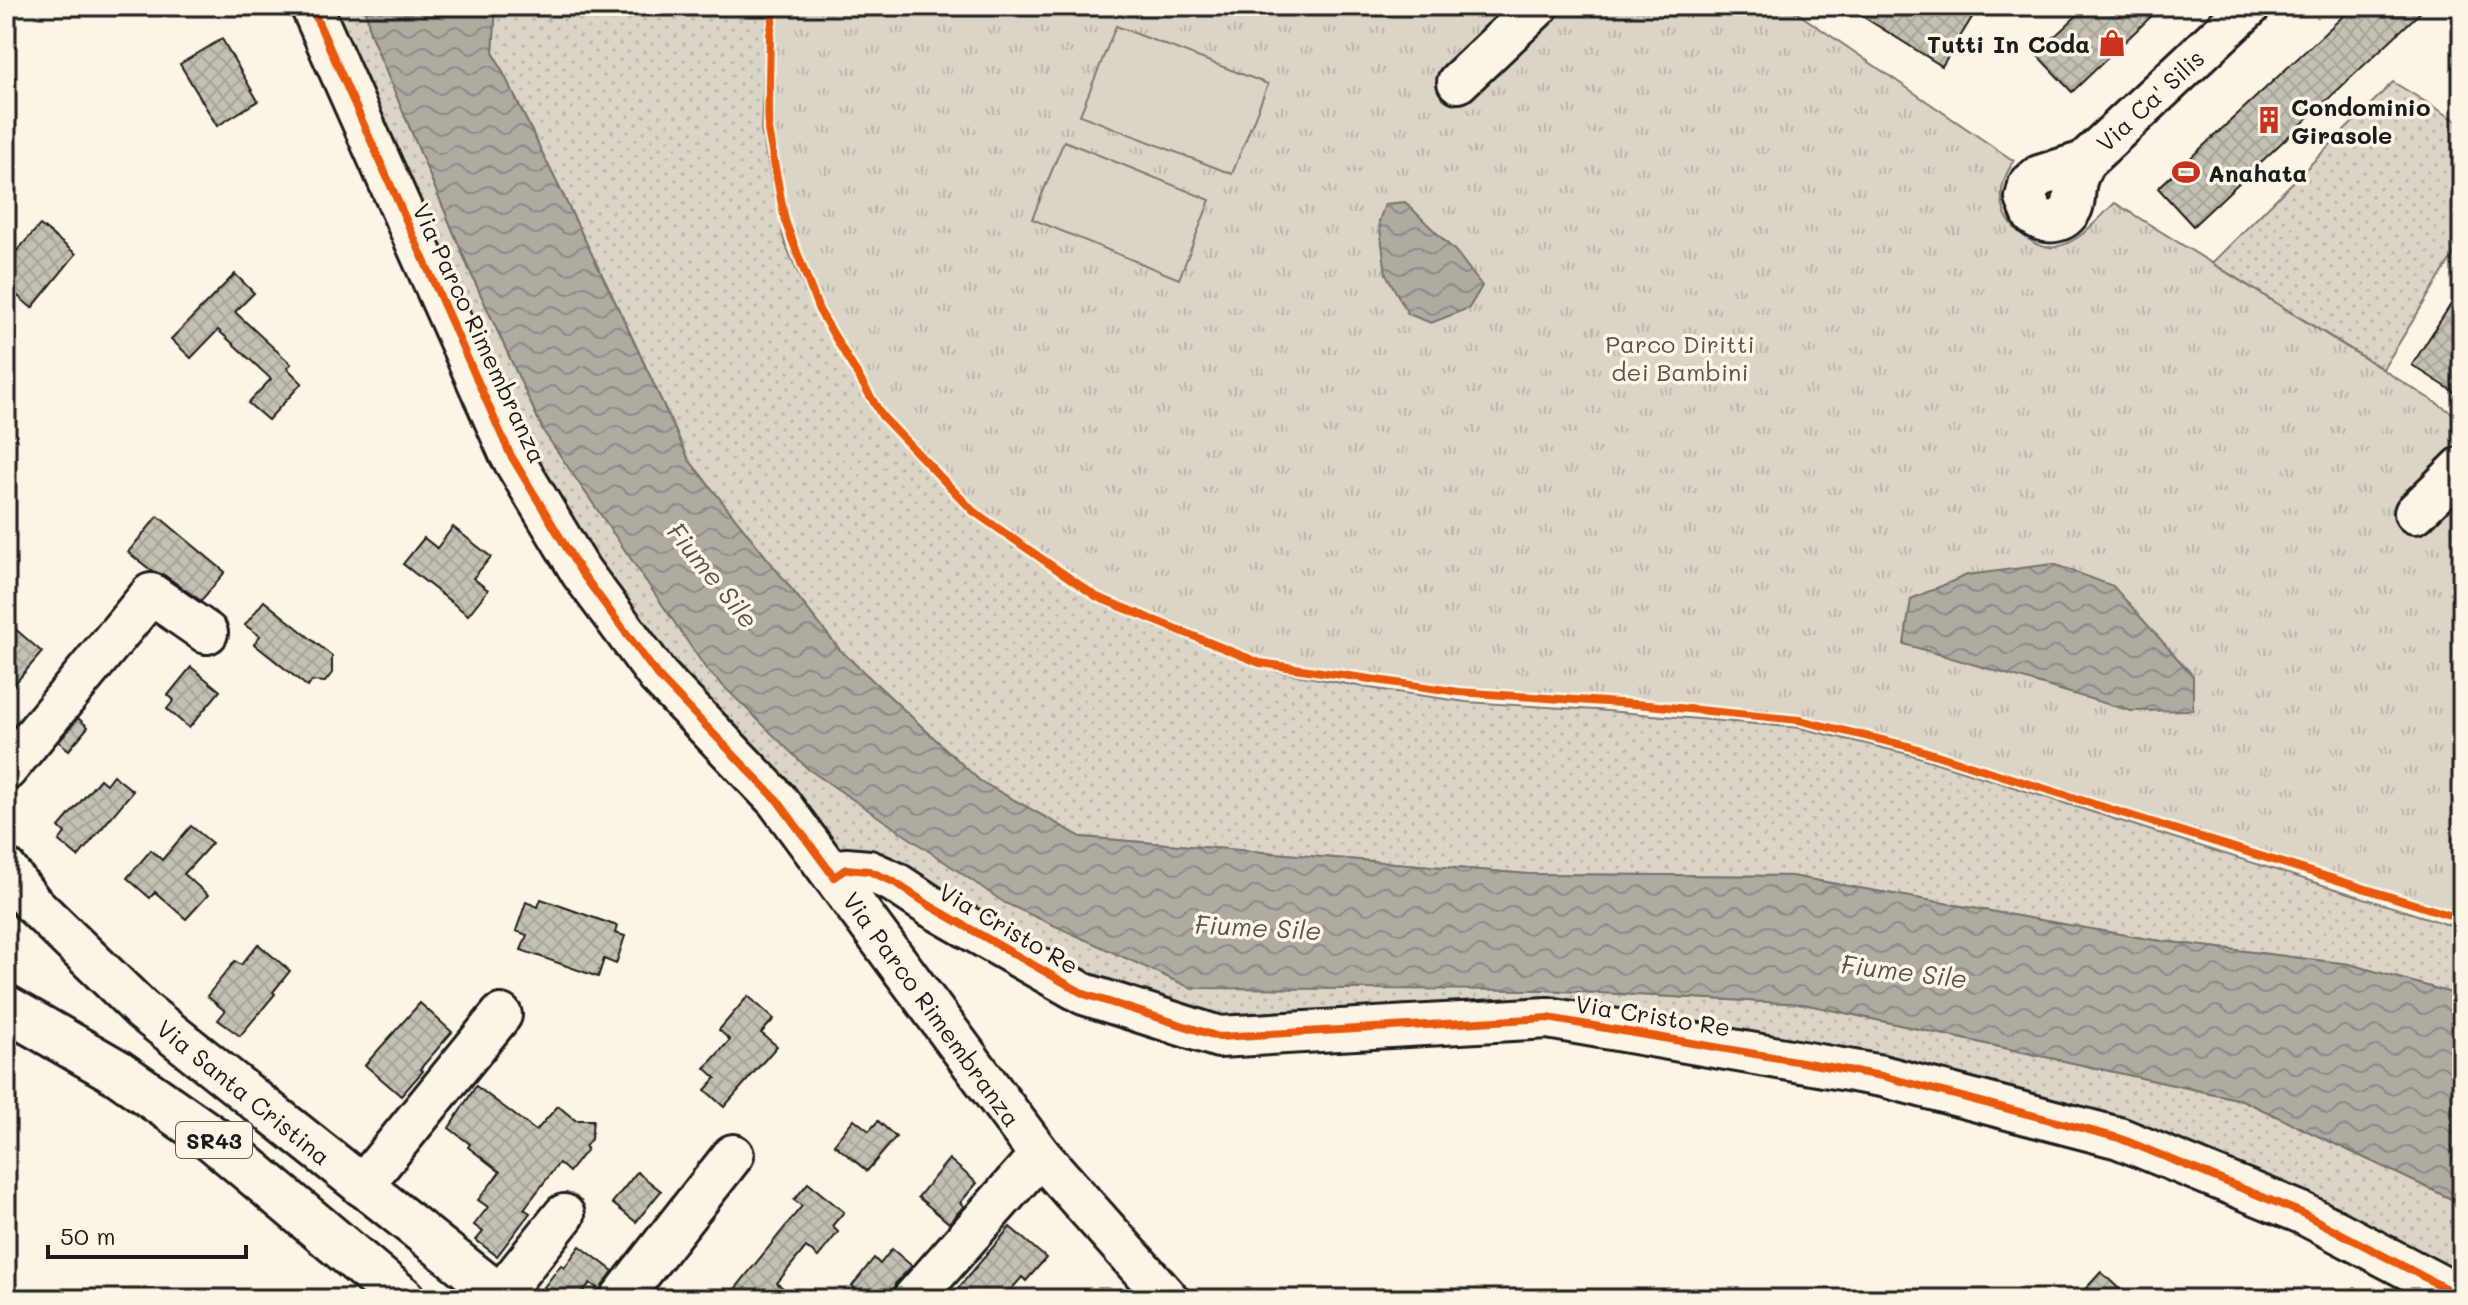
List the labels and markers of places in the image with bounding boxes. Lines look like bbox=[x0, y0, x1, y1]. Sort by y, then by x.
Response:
place label: Tutti In Coda bbox=[1927, 28, 2090, 59]
shop icon: Tutti In Coda bbox=[2097, 28, 2127, 58]
place label: Condominio Girasole bbox=[2291, 91, 2431, 150]
building icon: Condominio Girasole bbox=[2254, 105, 2284, 135]
sports icon: Anahata bbox=[2171, 157, 2201, 187]
place label: Anahata bbox=[2208, 157, 2307, 188]

